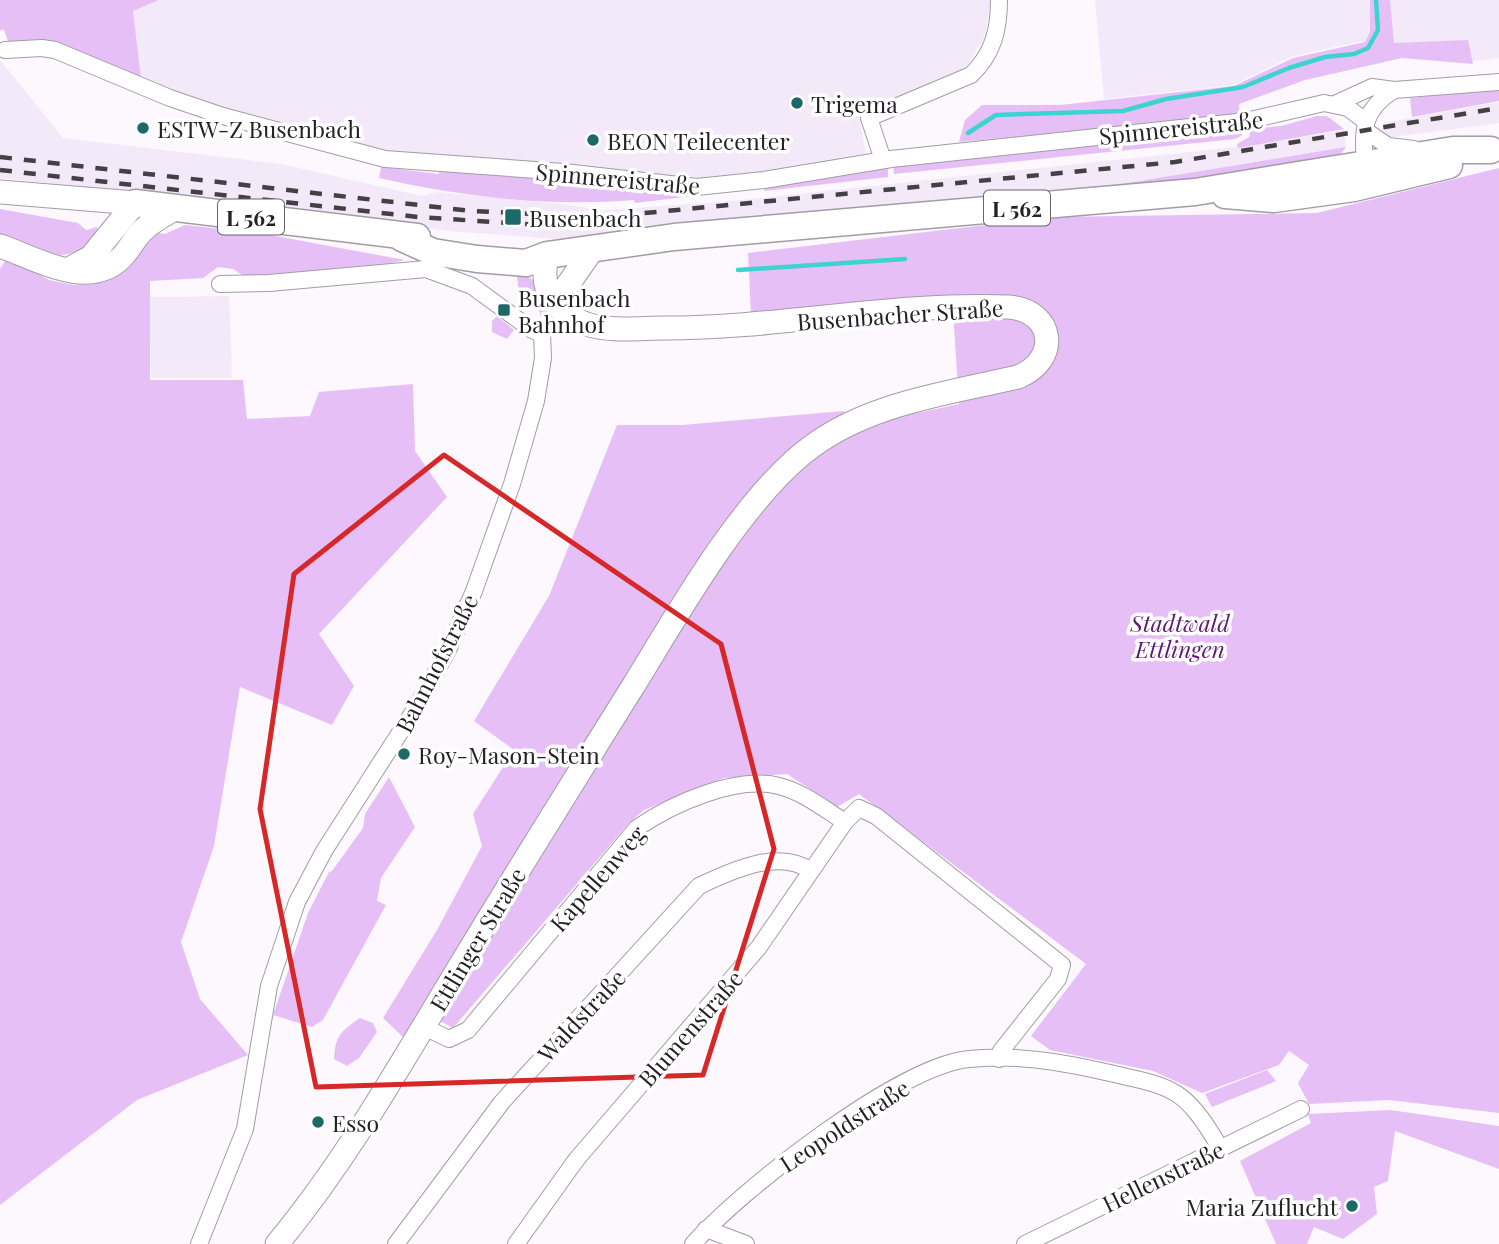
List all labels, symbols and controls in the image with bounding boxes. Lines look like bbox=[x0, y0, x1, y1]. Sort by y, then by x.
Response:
place label: Trigema bbox=[811, 88, 898, 119]
marker: Trigema bbox=[789, 95, 805, 111]
street label: Spinnereistraße bbox=[1097, 103, 1265, 151]
place label: ESTW-Z Busenbach bbox=[157, 113, 362, 144]
marker: ESTW-Z Busenbach bbox=[135, 120, 151, 136]
place label: BEON Teilecenter bbox=[607, 125, 790, 156]
marker: BEON Teilecenter bbox=[585, 132, 601, 148]
street label: Spinnereistraße bbox=[534, 155, 702, 201]
road number: L 562 bbox=[984, 190, 1050, 226]
road number: L 562 bbox=[218, 200, 284, 234]
place label: Busenbach bbox=[529, 202, 642, 233]
marker: Busenbach bbox=[503, 207, 523, 227]
place label: Busenbach Bahnhof bbox=[518, 282, 631, 339]
street label: Busenbacher Straße bbox=[796, 291, 1004, 337]
marker: Busenbach Bahnhof bbox=[496, 302, 512, 318]
street label: Bahnhofstraße bbox=[388, 588, 484, 738]
park label: Stadtwald Ettlingen bbox=[1129, 607, 1230, 664]
place label: Roy-Mason-Stein bbox=[418, 739, 600, 770]
marker: Roy-Mason-Stein bbox=[396, 746, 412, 762]
street label: Kapellenweg bbox=[542, 818, 652, 938]
street label: Ettlinger Straße bbox=[422, 861, 532, 1017]
street label: Waldstraße bbox=[529, 962, 632, 1069]
street label: Blumenstraße bbox=[631, 963, 749, 1093]
street label: Leopoldstraße bbox=[773, 1072, 915, 1178]
place label: Esso bbox=[332, 1107, 379, 1138]
marker: Esso bbox=[310, 1114, 326, 1130]
street label: Hellenstraße bbox=[1097, 1133, 1229, 1219]
place label: Maria Zuflucht bbox=[1185, 1191, 1339, 1222]
marker: Maria Zuflucht bbox=[1344, 1198, 1360, 1214]

